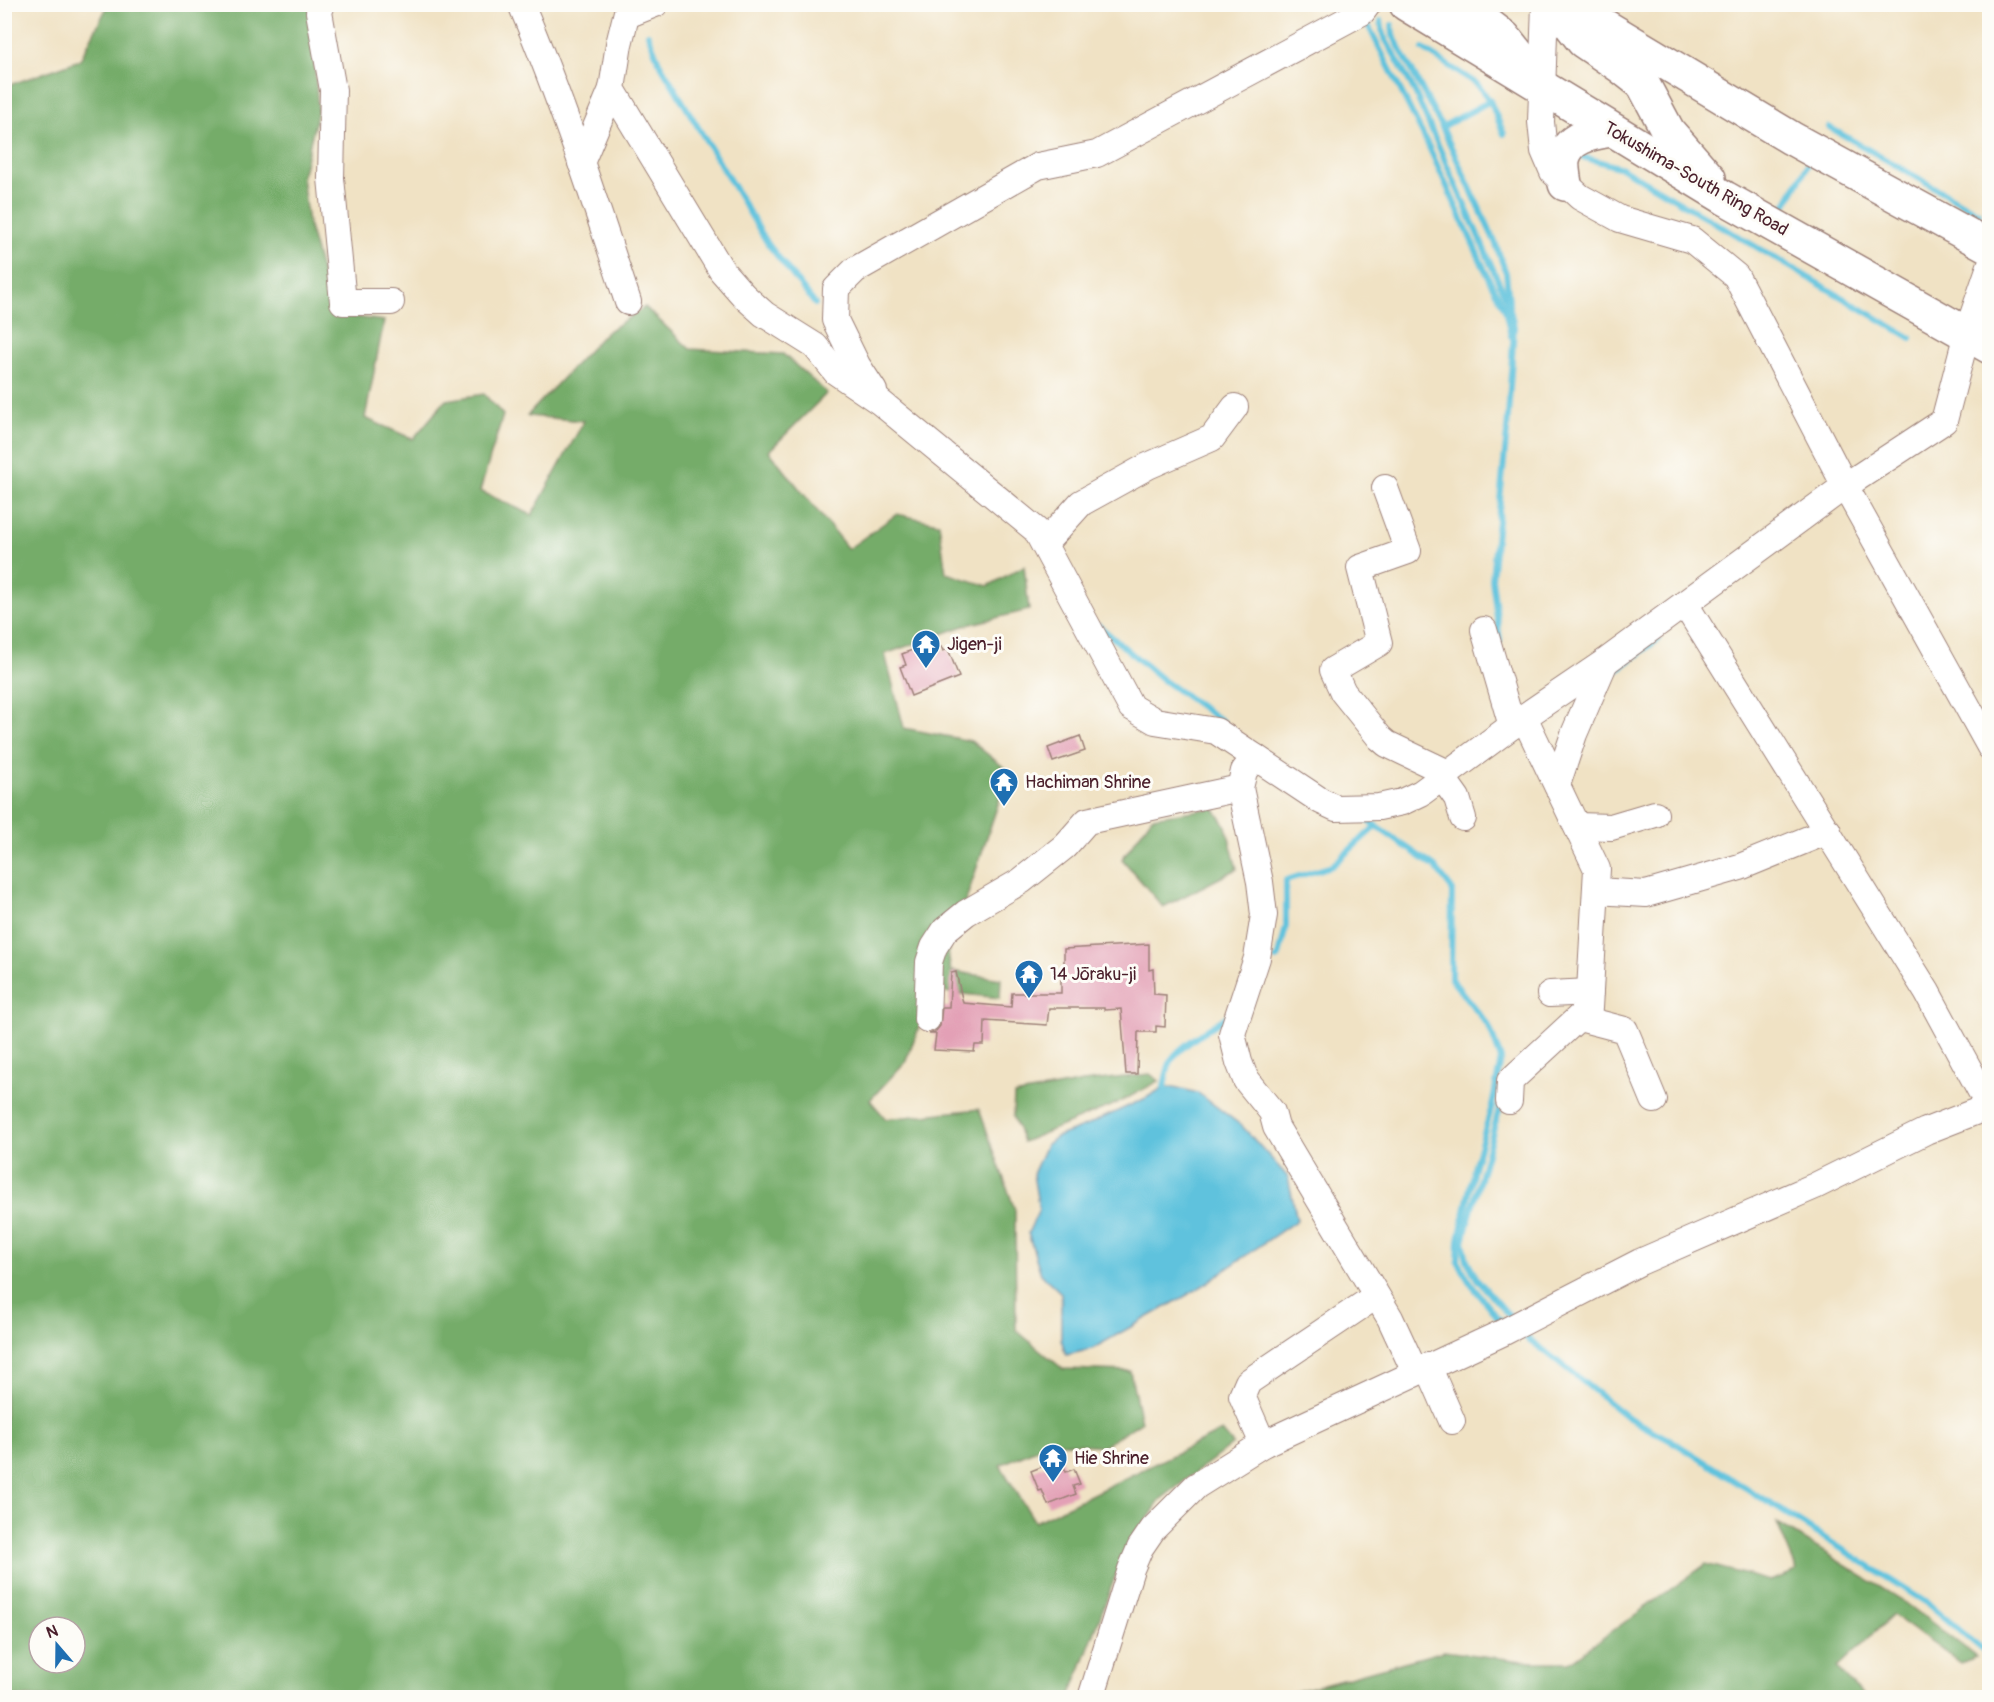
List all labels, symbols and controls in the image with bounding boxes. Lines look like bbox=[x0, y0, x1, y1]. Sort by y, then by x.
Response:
street label: Tokushima-South Ring Road bbox=[1600, 117, 1792, 241]
temple icon: Jigen-ji bbox=[910, 628, 942, 670]
place label: Jigen-ji bbox=[947, 633, 1002, 656]
temple icon: Hachiman Shrine bbox=[988, 766, 1020, 808]
place label: Hachiman Shrine bbox=[1025, 771, 1151, 794]
temple icon: 14 Jōraku-ji bbox=[1013, 958, 1045, 1000]
place label: 14 Jōraku-ji bbox=[1050, 963, 1136, 986]
temple icon: Hie Shrine bbox=[1037, 1442, 1069, 1484]
place label: Hie Shrine bbox=[1074, 1447, 1149, 1470]
north arrow bbox=[27, 1615, 87, 1675]
text: N bbox=[44, 1621, 61, 1643]

